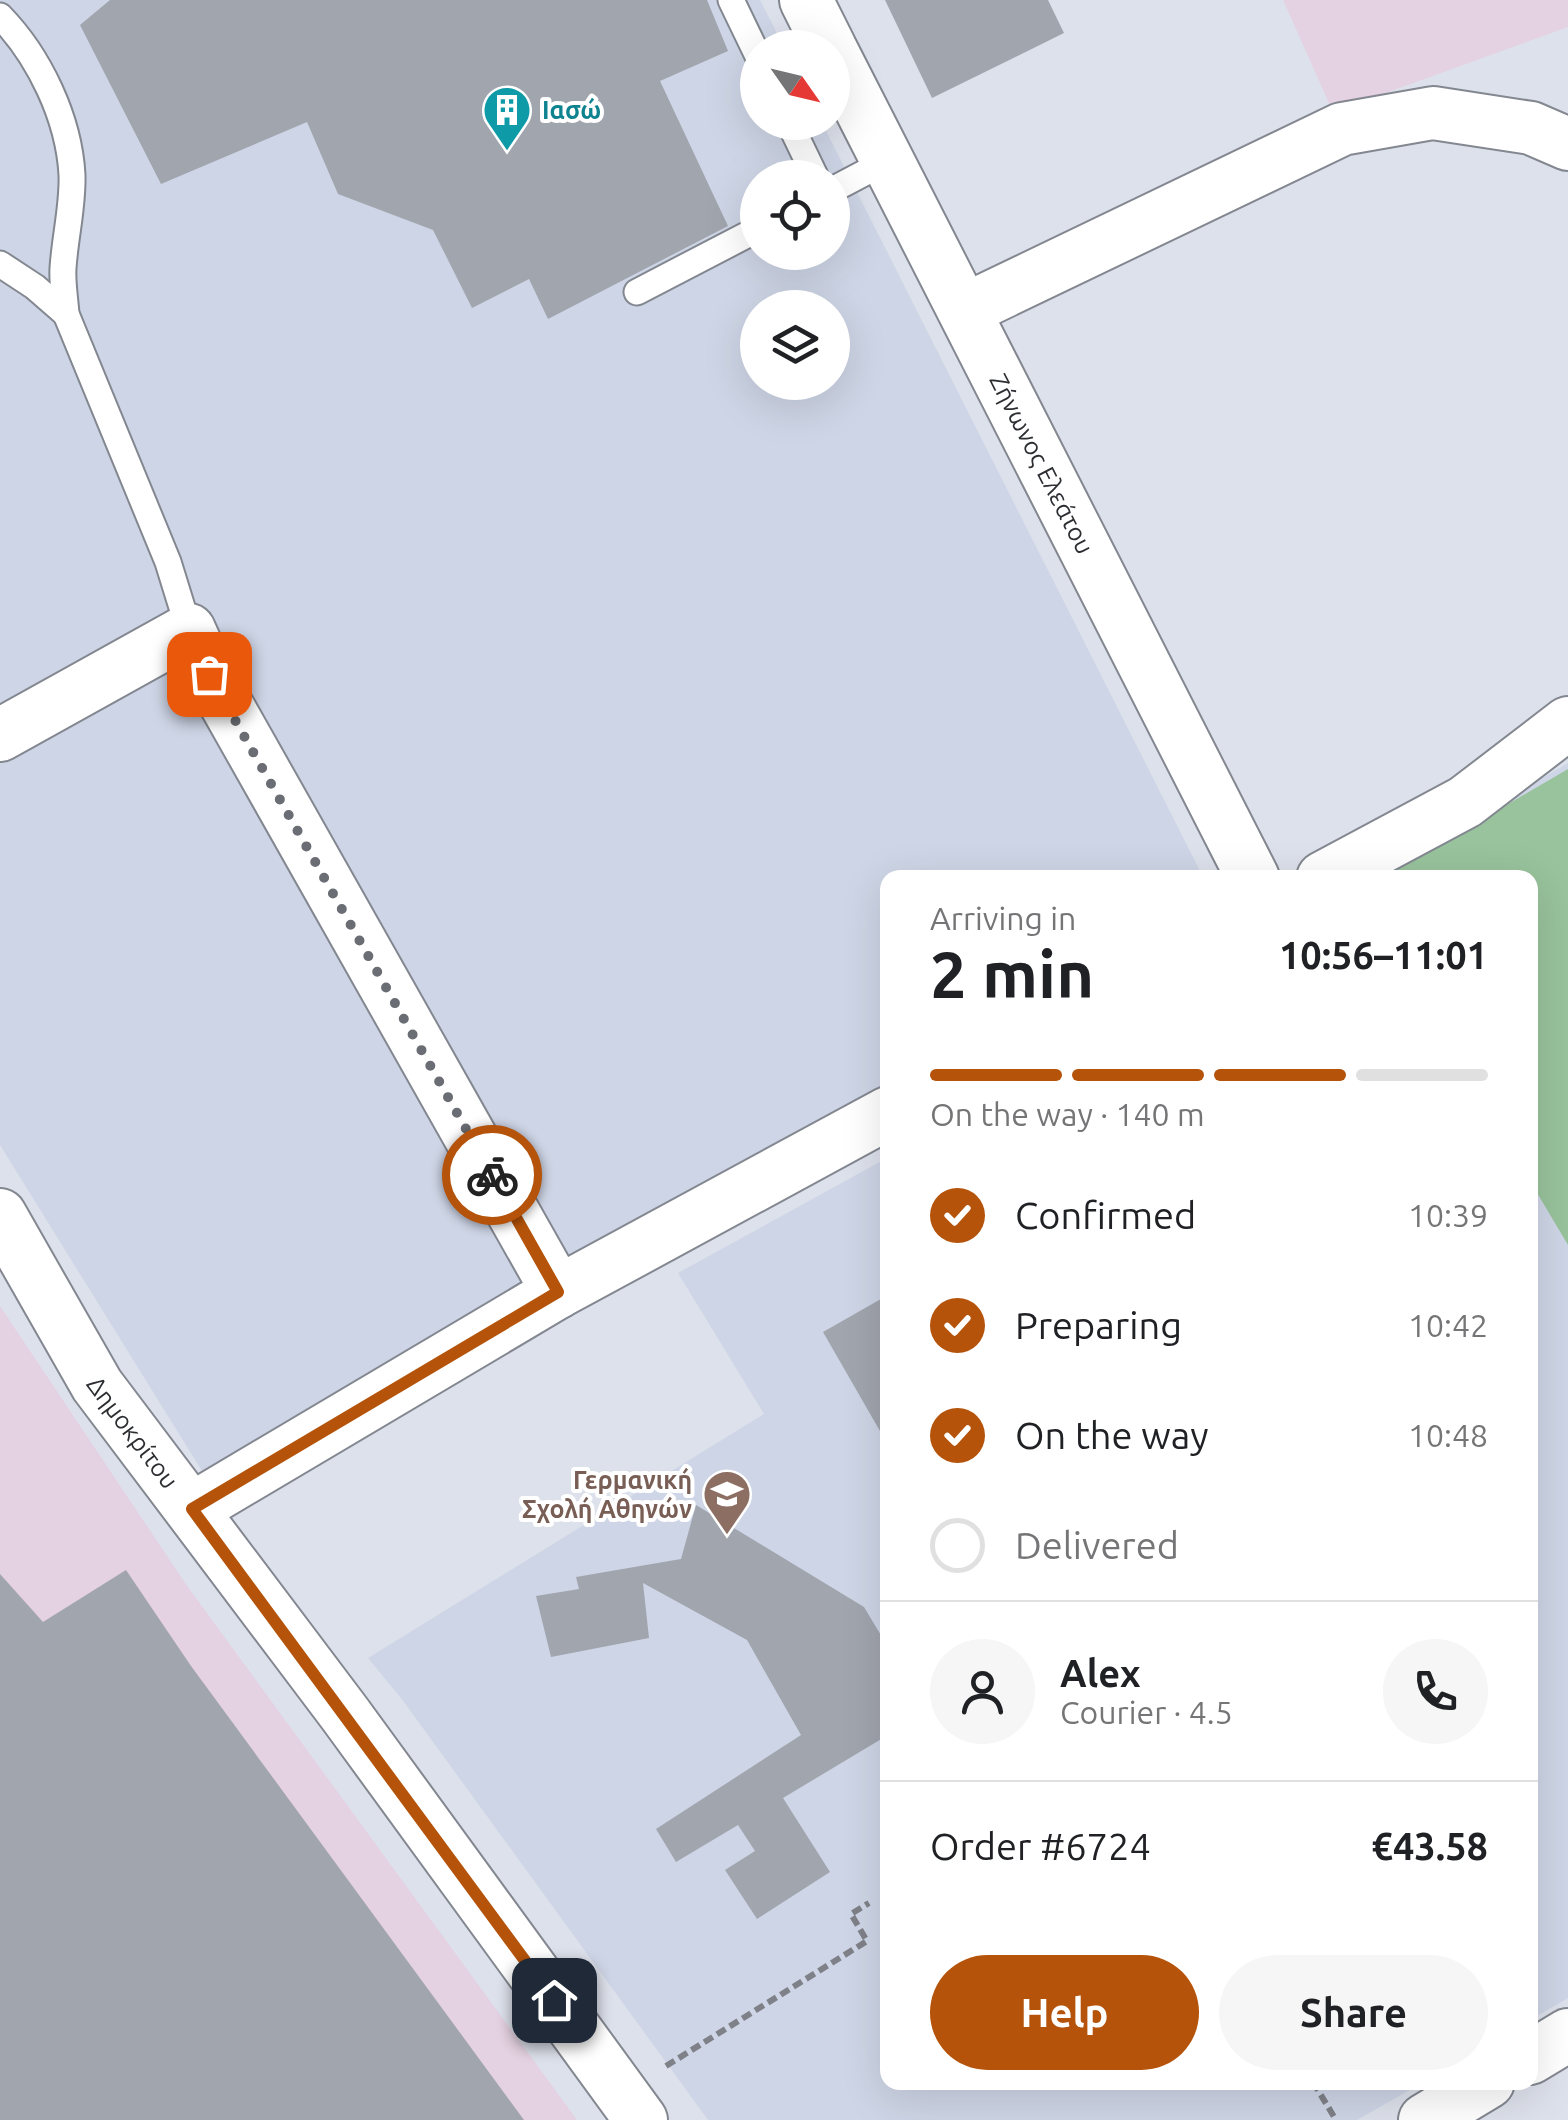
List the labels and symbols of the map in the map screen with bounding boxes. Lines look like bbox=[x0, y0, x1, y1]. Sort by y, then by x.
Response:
north arrow bbox=[740, 30, 850, 140]
building icon: Ιασώ bbox=[481, 84, 533, 152]
place label: Ιασώ bbox=[542, 96, 601, 124]
street label: Ζήνωνος Ελεάτου bbox=[984, 369, 1099, 558]
pin bbox=[167, 632, 252, 717]
courier bbox=[442, 1125, 542, 1225]
street label: Δημοκρίτου bbox=[81, 1371, 184, 1494]
place label: Γερμανική Σχολή Αθηνών bbox=[522, 1466, 692, 1523]
school or university icon: Γερμανική Σχολή Αθηνών bbox=[701, 1468, 753, 1536]
pin bbox=[512, 1958, 597, 2043]

